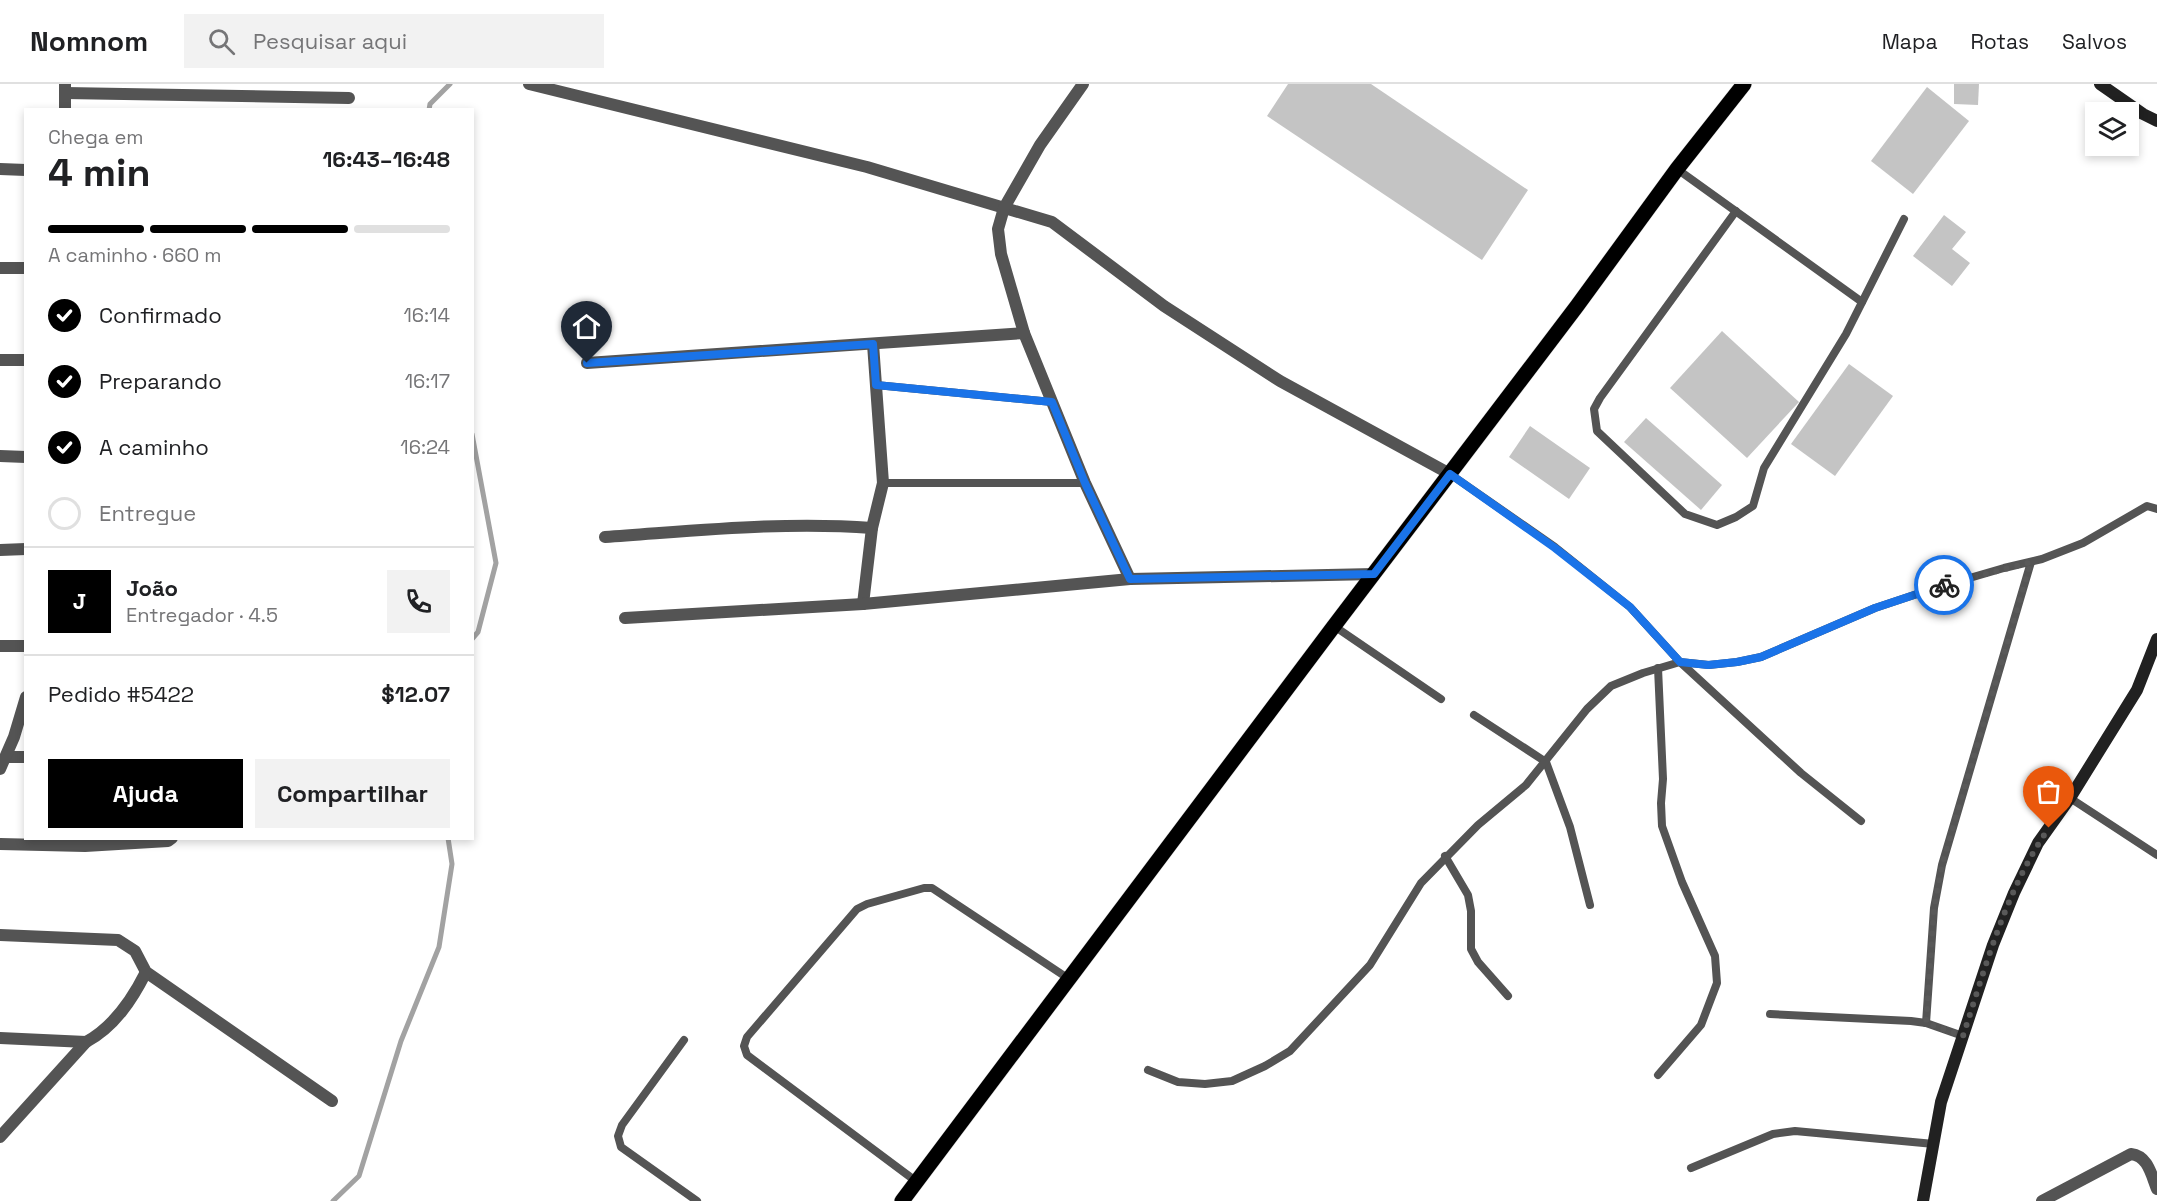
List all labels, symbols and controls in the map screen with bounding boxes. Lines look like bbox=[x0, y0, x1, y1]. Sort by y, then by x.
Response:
search box bbox=[184, 14, 604, 68]
text: Nomnom bbox=[30, 23, 148, 59]
icon: search bbox=[205, 25, 238, 58]
text: Pesquisar aqui bbox=[253, 27, 407, 55]
text: Mapa bbox=[1882, 28, 1937, 55]
text: Rotas bbox=[1970, 28, 2029, 55]
text: Salvos bbox=[2062, 28, 2127, 55]
map controls bbox=[2085, 102, 2139, 156]
button: layers bbox=[2085, 102, 2139, 156]
text: Chega em bbox=[48, 124, 143, 150]
text: 16:43–16:48 bbox=[322, 145, 450, 173]
text: 4 min bbox=[48, 148, 150, 197]
text: A caminho · 660 m bbox=[48, 242, 222, 268]
icon: check bbox=[48, 299, 81, 332]
text: Confirmado bbox=[99, 301, 222, 329]
pin bbox=[561, 301, 612, 363]
text: 16:14 bbox=[403, 302, 450, 328]
icon: home bbox=[570, 310, 603, 343]
icon: check bbox=[48, 365, 81, 398]
text: Preparando bbox=[99, 367, 222, 395]
text: 16:17 bbox=[405, 368, 450, 394]
icon: check bbox=[48, 431, 81, 464]
text: A caminho bbox=[99, 433, 209, 461]
text: 16:24 bbox=[400, 434, 450, 460]
text: Entregue bbox=[99, 499, 196, 527]
courier bbox=[1914, 555, 1974, 615]
icon: bike bbox=[1928, 569, 1961, 602]
button: phone bbox=[387, 570, 450, 633]
text: João bbox=[126, 574, 178, 602]
text: J bbox=[73, 587, 86, 615]
text: Entregador · 4.5 bbox=[126, 602, 278, 628]
text: Pedido #5422 bbox=[48, 680, 194, 708]
text: $12.07 bbox=[381, 680, 450, 708]
button: Ajuda bbox=[48, 759, 243, 828]
button: Compartilhar bbox=[255, 759, 450, 828]
pin bbox=[2023, 766, 2074, 828]
icon: bag bbox=[2032, 775, 2065, 808]

